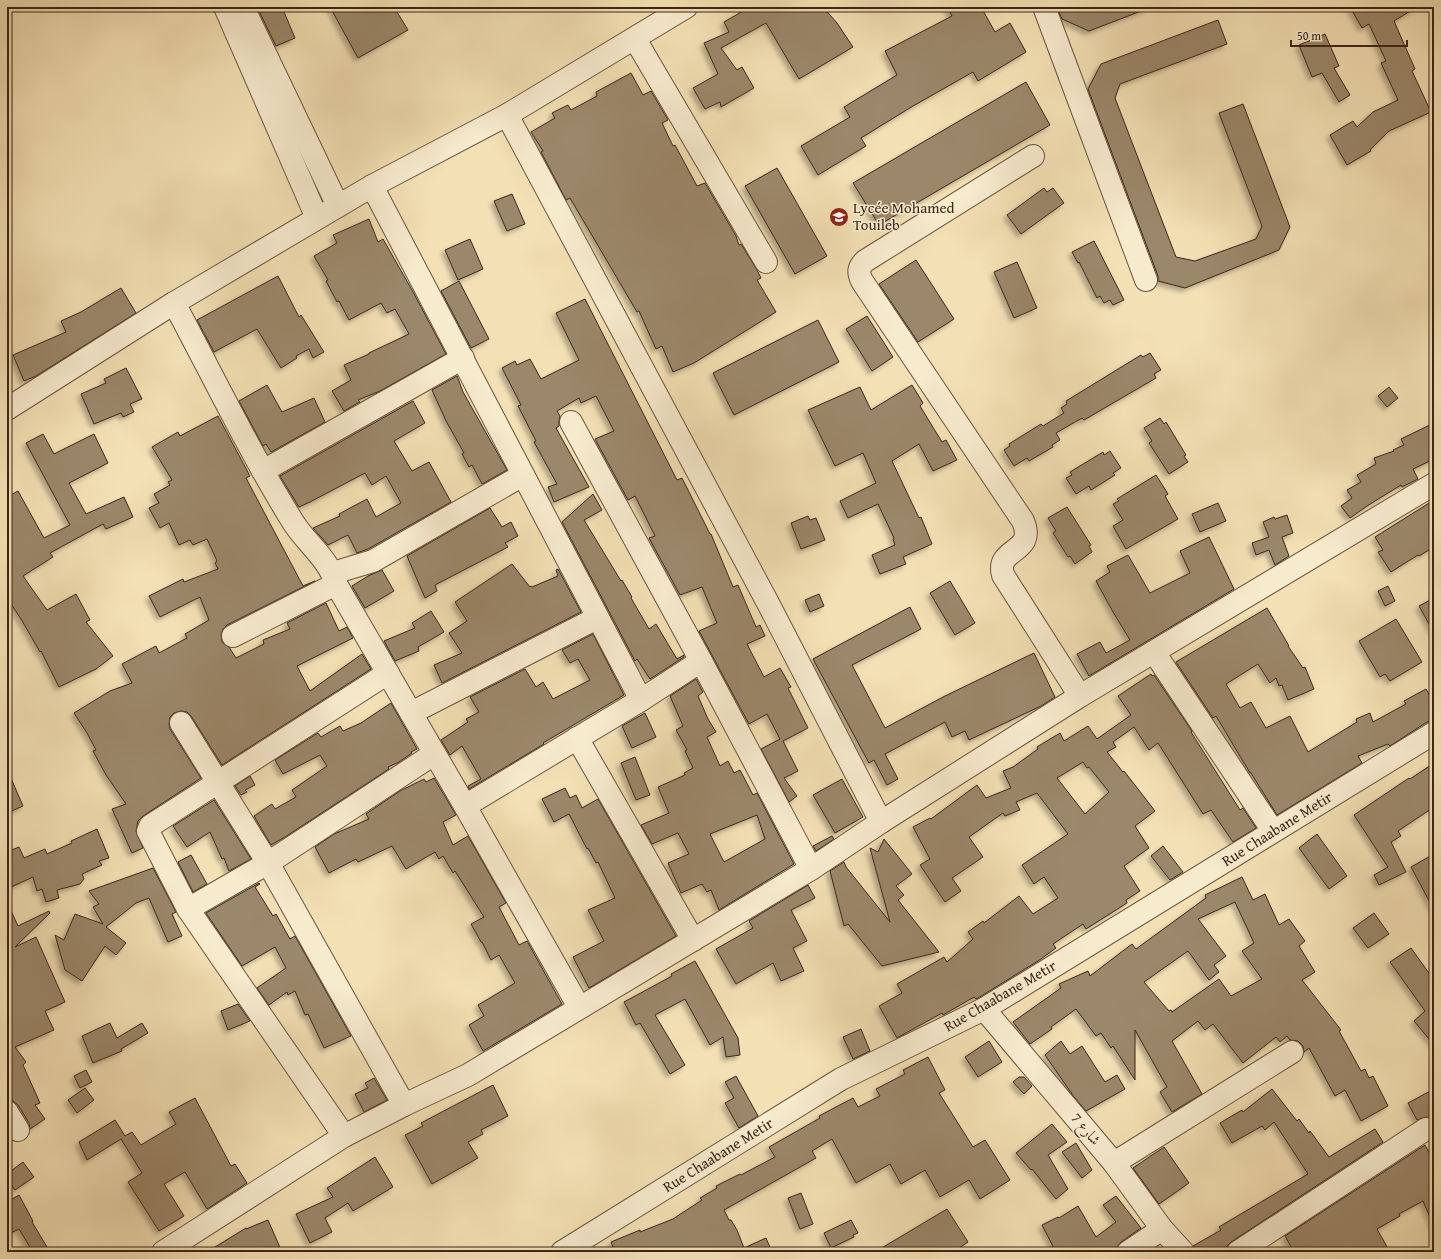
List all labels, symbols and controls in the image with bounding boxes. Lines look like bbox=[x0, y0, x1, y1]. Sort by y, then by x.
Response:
scale bar bbox=[1291, 22, 1407, 48]
text: 50 m bbox=[1297, 27, 1321, 44]
place label: Lycée Mohamed Touileb bbox=[853, 197, 955, 235]
school or university icon: Lycée Mohamed Touileb bbox=[828, 206, 850, 228]
street label: Rue Chaabane Metir bbox=[1218, 786, 1336, 871]
street label: Rue Chaabane Metir bbox=[940, 955, 1060, 1036]
street label: شارع 7 bbox=[1064, 1108, 1106, 1151]
street label: Rue Chaabane Metir bbox=[659, 1112, 777, 1197]

